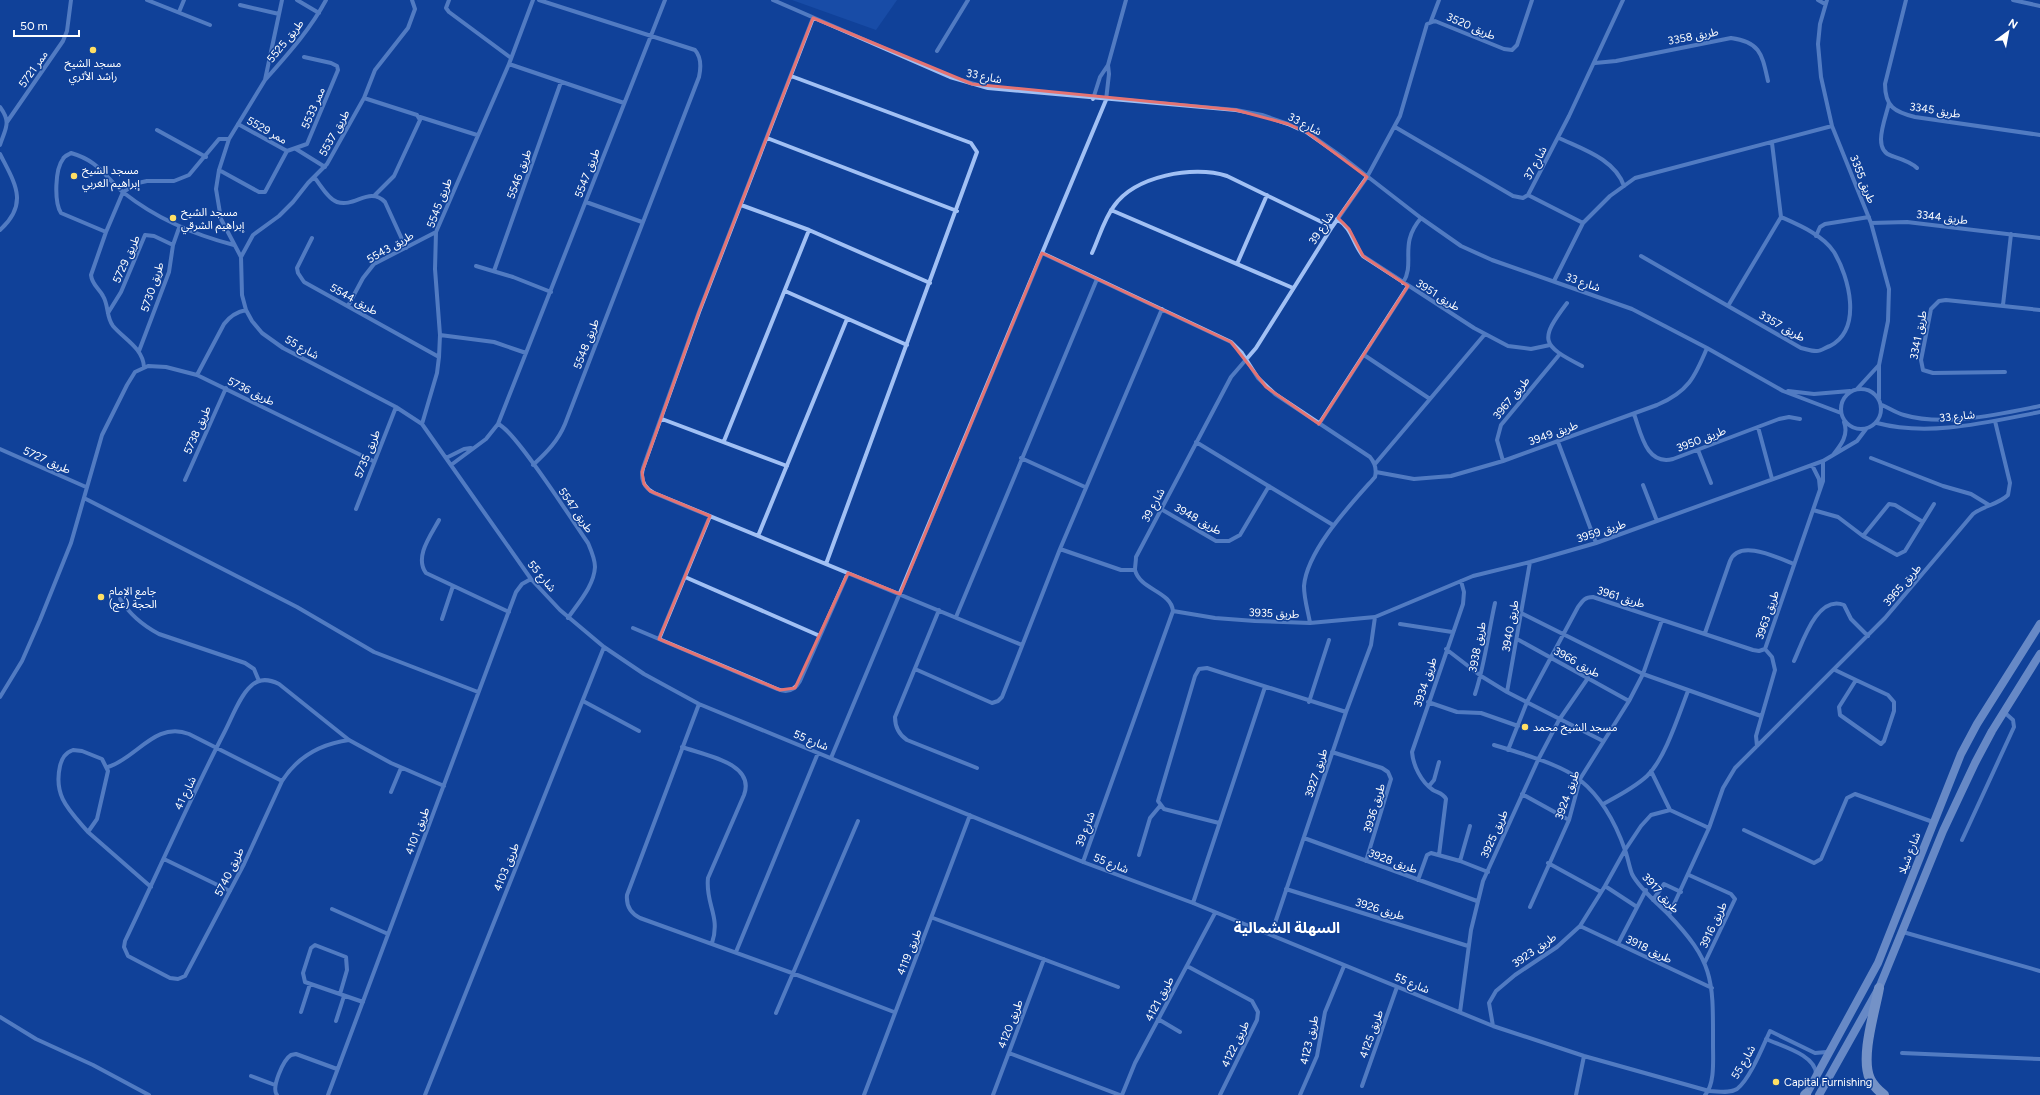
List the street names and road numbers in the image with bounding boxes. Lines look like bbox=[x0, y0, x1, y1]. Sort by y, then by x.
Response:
street label: طريق 3520 bbox=[1444, 10, 1497, 43]
street label: طريق 5525 bbox=[264, 17, 307, 65]
street label: طريق 3358 bbox=[1667, 25, 1720, 48]
street label: ممر 5721 bbox=[16, 48, 51, 90]
street label: شارع 33 bbox=[965, 67, 1003, 87]
street label: ممر 5533 bbox=[299, 85, 328, 131]
street label: طريق 3345 bbox=[1908, 100, 1961, 121]
street label: طريق 5537 bbox=[316, 108, 353, 159]
street label: شارع 33 bbox=[1285, 110, 1324, 139]
street label: ممر 5529 bbox=[244, 114, 289, 147]
street label: شارع 37 bbox=[1521, 144, 1551, 183]
street label: طريق 5546 bbox=[504, 147, 535, 201]
street label: طريق 5547 bbox=[572, 147, 603, 200]
street label: طريق 3355 bbox=[1847, 153, 1878, 205]
street label: طريق 5545 bbox=[424, 176, 455, 230]
street label: طريق 3344 bbox=[1915, 208, 1969, 227]
street label: شارع 39 bbox=[1306, 209, 1338, 248]
street label: طريق 5543 bbox=[365, 229, 416, 266]
street label: طريق 5729 bbox=[110, 233, 143, 285]
street label: طريق 5730 bbox=[138, 261, 167, 314]
street label: شارع 33 bbox=[1563, 270, 1602, 296]
street label: طريق 3951 bbox=[1413, 277, 1462, 314]
street label: طريق 5544 bbox=[328, 281, 380, 318]
street label: طريق 3357 bbox=[1756, 308, 1807, 344]
street label: طريق 3341 bbox=[1907, 309, 1930, 361]
street label: طريق 5548 bbox=[571, 317, 602, 371]
street label: شارع 55 bbox=[282, 333, 321, 363]
street label: طريق 5736 bbox=[225, 374, 276, 408]
street label: طريق 3967 bbox=[1490, 375, 1532, 422]
street label: طريق 5738 bbox=[181, 404, 214, 456]
street label: شارع 33 bbox=[1938, 408, 1976, 426]
street label: طريق 3949 bbox=[1527, 419, 1580, 448]
street label: طريق 3950 bbox=[1675, 424, 1728, 455]
street label: طريق 5735 bbox=[352, 428, 383, 480]
street label: طريق 5727 bbox=[21, 444, 73, 477]
street label: طريق 5547 bbox=[555, 485, 596, 535]
street label: شارع 39 bbox=[1139, 486, 1169, 525]
street label: طريق 3948 bbox=[1172, 501, 1224, 538]
street label: طريق 3959 bbox=[1575, 517, 1627, 546]
street label: شارع 55 bbox=[524, 558, 559, 596]
street label: طريق 3965 bbox=[1881, 562, 1924, 609]
street label: طريق 3961 bbox=[1595, 584, 1646, 611]
street label: طريق 3963 bbox=[1753, 589, 1782, 641]
street label: طريق 3940 bbox=[1500, 599, 1522, 653]
street label: طريق 3935 bbox=[1248, 606, 1300, 621]
street label: طريق 3938 bbox=[1466, 621, 1489, 674]
street label: طريق 3966 bbox=[1551, 644, 1602, 681]
street label: طريق 3934 bbox=[1411, 656, 1440, 709]
street label: شارع 55 bbox=[791, 728, 831, 754]
street label: طريق 3927 bbox=[1302, 747, 1331, 799]
street label: طريق 3924 bbox=[1553, 769, 1582, 822]
street label: شارع 41 bbox=[172, 774, 200, 812]
street label: طريق 3936 bbox=[1361, 782, 1388, 834]
street label: طريق 4101 bbox=[403, 806, 432, 857]
street label: طريق 3925 bbox=[1478, 808, 1511, 860]
street label: شارع 39 bbox=[1073, 810, 1099, 849]
street label: شارع شيلا bbox=[1896, 830, 1924, 876]
street label: طريق 4103 bbox=[491, 841, 522, 893]
street label: طريق 5740 bbox=[212, 846, 247, 899]
street label: طريق 3928 bbox=[1366, 847, 1419, 876]
street label: شارع 55 bbox=[1091, 851, 1131, 877]
street label: طريق 3917 bbox=[1639, 871, 1682, 916]
street label: طريق 3926 bbox=[1354, 896, 1406, 923]
street label: طريق 3916 bbox=[1697, 900, 1730, 950]
street label: طريق 4119 bbox=[894, 927, 925, 977]
street label: طريق 3923 bbox=[1510, 931, 1559, 970]
street label: طريق 3918 bbox=[1623, 933, 1674, 966]
street label: شارع 55 bbox=[1392, 971, 1432, 997]
street label: طريق 4121 bbox=[1142, 975, 1177, 1024]
street label: طريق 4120 bbox=[995, 998, 1026, 1050]
street label: طريق 4125 bbox=[1357, 1008, 1386, 1060]
street label: طريق 4123 bbox=[1298, 1014, 1321, 1066]
street label: طريق 4122 bbox=[1219, 1019, 1252, 1070]
street label: شارع 55 bbox=[1729, 1043, 1759, 1082]

